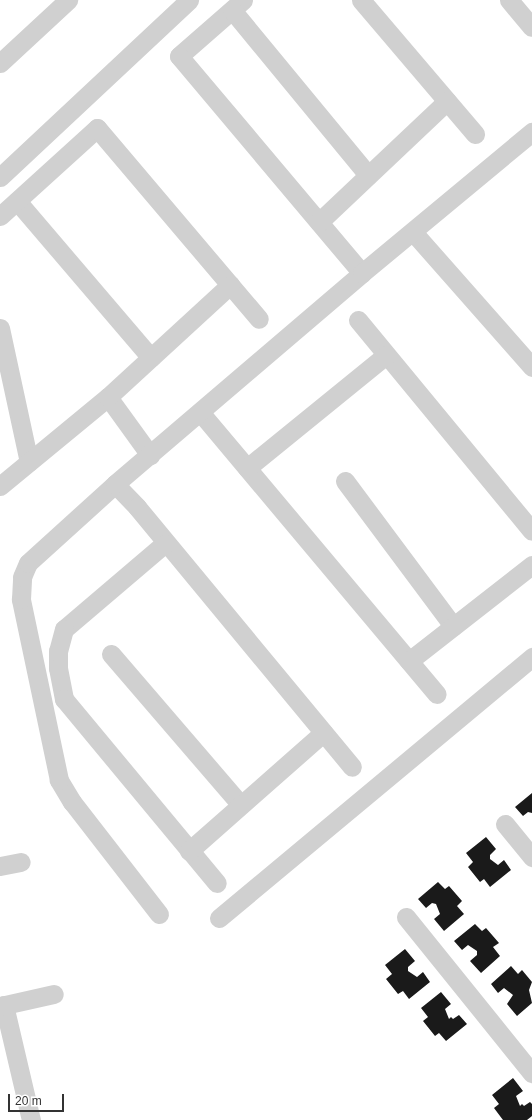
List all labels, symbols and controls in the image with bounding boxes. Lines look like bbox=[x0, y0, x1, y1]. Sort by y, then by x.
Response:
scale bar bbox=[10, 1086, 66, 1112]
text: 20 m bbox=[15, 1094, 42, 1108]

